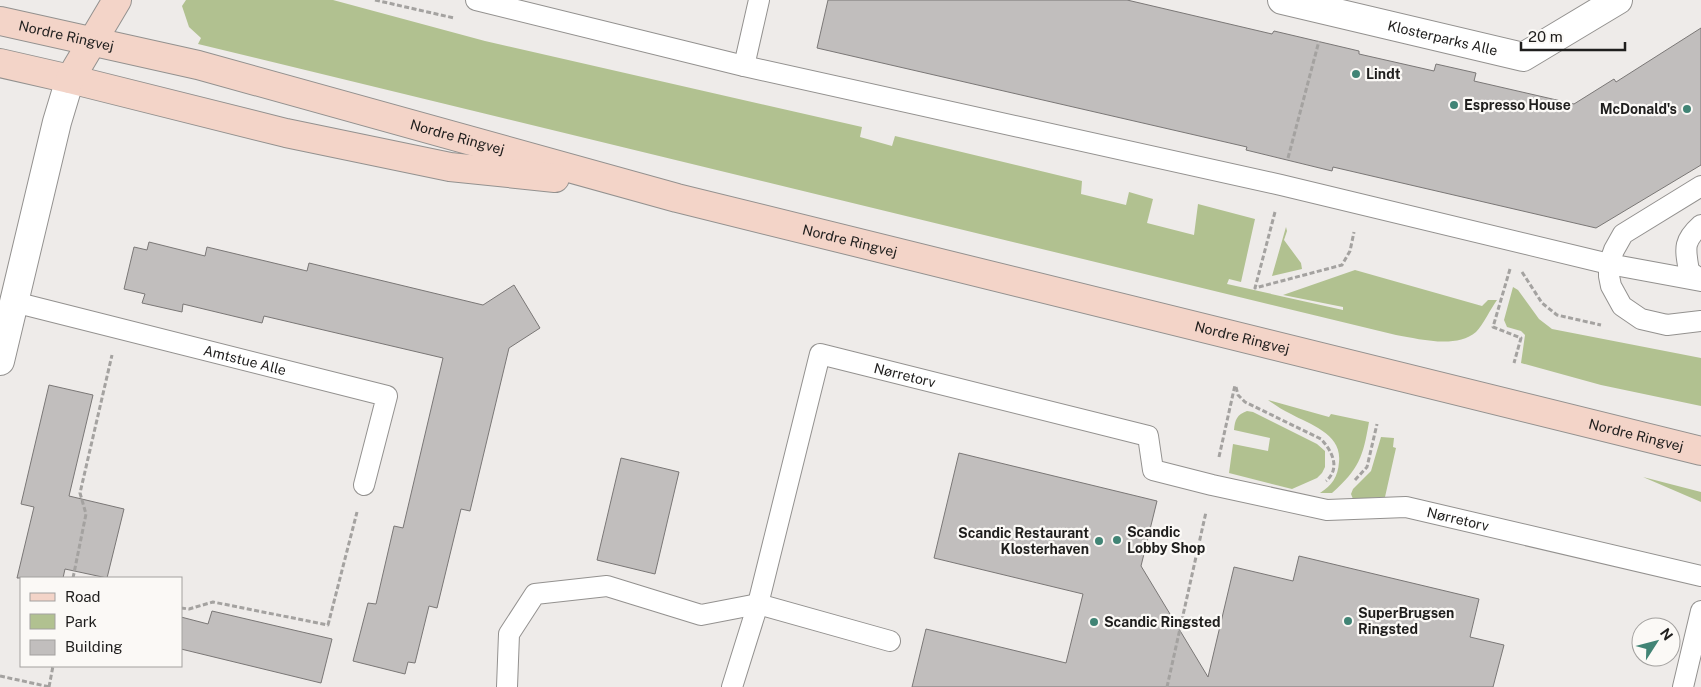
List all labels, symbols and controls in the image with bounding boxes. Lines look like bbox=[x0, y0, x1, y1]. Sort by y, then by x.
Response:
street label: Nordre Ringvej bbox=[17, 17, 116, 54]
street label: Klosterparks Alle bbox=[1386, 17, 1499, 59]
scale bar bbox=[1521, 20, 1625, 52]
text: 20 m bbox=[1528, 28, 1563, 45]
place label: Lindt bbox=[1366, 66, 1401, 82]
marker: Lindt bbox=[1350, 68, 1362, 80]
place label: Espresso House bbox=[1464, 97, 1571, 113]
marker: Espresso House bbox=[1448, 99, 1460, 111]
place label: McDonald's bbox=[1600, 101, 1677, 117]
marker: McDonald's bbox=[1681, 103, 1693, 115]
street label: Nordre Ringvej bbox=[408, 116, 506, 158]
street label: Nordre Ringvej bbox=[801, 221, 899, 260]
street label: Nordre Ringvej bbox=[1193, 318, 1291, 357]
street label: Amtstue Alle bbox=[202, 342, 288, 378]
street label: Nørretorv bbox=[872, 360, 937, 391]
street label: Nordre Ringvej bbox=[1587, 416, 1685, 454]
street label: Nørretorv bbox=[1425, 504, 1491, 534]
place label: Scandic Lobby Shop bbox=[1127, 524, 1205, 556]
place label: Scandic Restaurant Klosterhaven bbox=[958, 525, 1089, 557]
marker: Scandic Lobby Shop bbox=[1111, 534, 1123, 546]
marker: Scandic Restaurant Klosterhaven bbox=[1093, 535, 1105, 547]
legend bbox=[20, 577, 182, 667]
text: Road bbox=[65, 588, 101, 605]
place label: SuperBrugsen Ringsted bbox=[1358, 605, 1454, 637]
text: Park bbox=[65, 613, 97, 630]
place label: Scandic Ringsted bbox=[1104, 614, 1220, 630]
marker: SuperBrugsen Ringsted bbox=[1342, 615, 1354, 627]
marker: Scandic Ringsted bbox=[1088, 616, 1100, 628]
north arrow bbox=[1631, 617, 1681, 667]
text: N bbox=[1657, 625, 1676, 643]
text: Building bbox=[65, 638, 123, 655]

